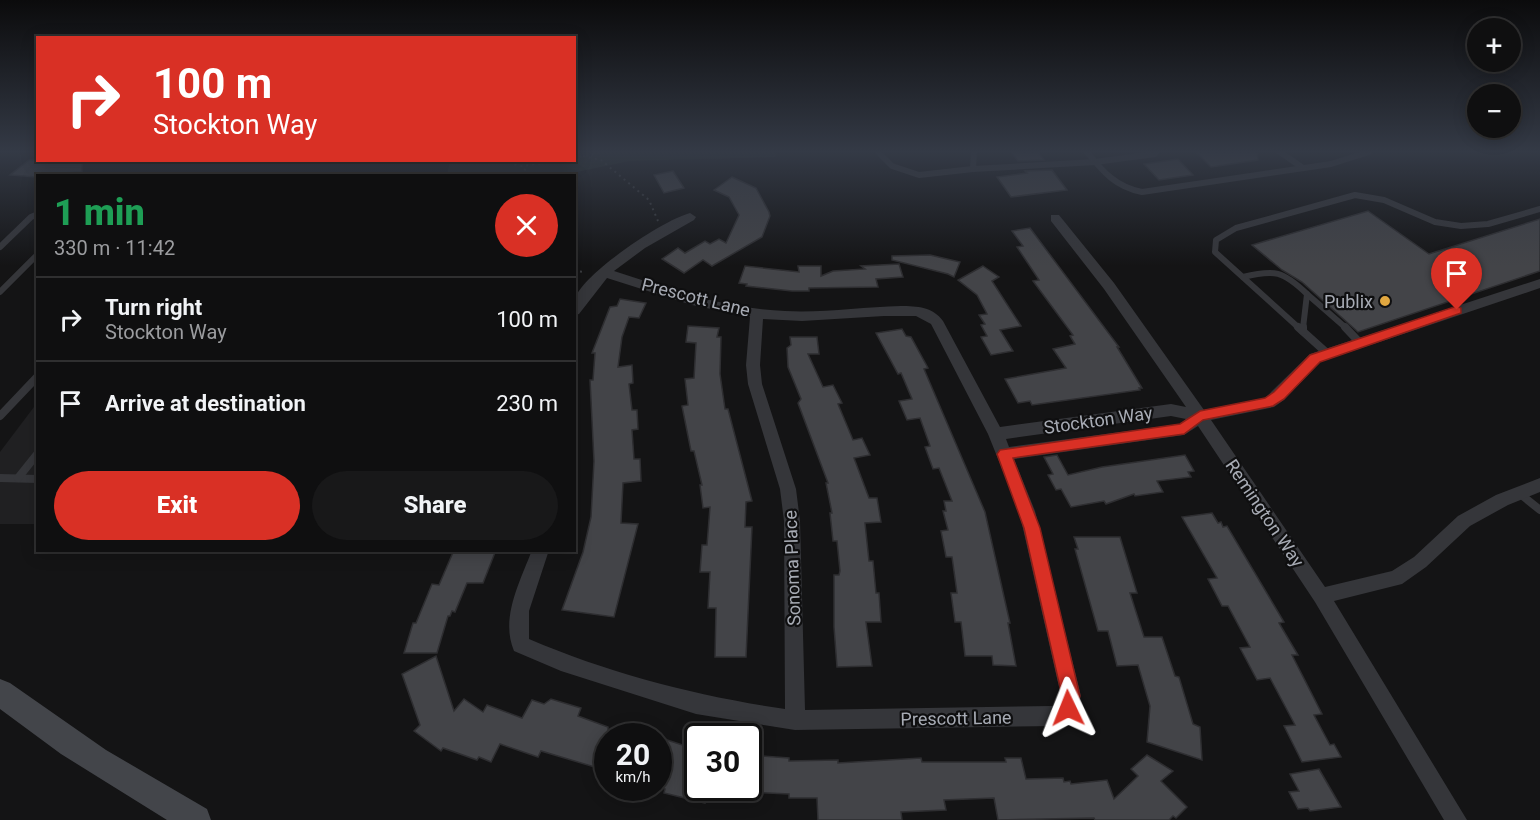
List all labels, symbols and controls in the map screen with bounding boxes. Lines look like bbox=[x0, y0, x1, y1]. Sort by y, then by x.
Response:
map controls bbox=[1467, 18, 1521, 138]
button: + bbox=[1467, 18, 1521, 72]
text: 100 m bbox=[153, 59, 272, 108]
icon: right bbox=[54, 60, 132, 138]
button: − bbox=[1467, 84, 1521, 138]
text: Stockton Way bbox=[153, 109, 317, 141]
text: 1 min bbox=[54, 192, 145, 234]
button: close bbox=[495, 194, 558, 257]
text: 330 m · 11:42 bbox=[54, 236, 175, 260]
pin bbox=[1431, 248, 1482, 310]
icon: arrive bbox=[1440, 257, 1473, 290]
street label: Prescott Lane bbox=[640, 273, 752, 321]
place label: Publix bbox=[1324, 291, 1373, 312]
marker: Publix bbox=[1378, 294, 1392, 308]
text: Turn right bbox=[105, 295, 202, 320]
icon: right bbox=[54, 303, 87, 336]
text: 100 m bbox=[496, 307, 558, 332]
text: Stockton Way bbox=[105, 320, 227, 344]
icon: arrive bbox=[54, 387, 87, 420]
text: Arrive at destination bbox=[105, 391, 306, 416]
text: 230 m bbox=[496, 391, 558, 416]
street label: Stockton Way bbox=[1042, 402, 1154, 438]
street label: Remington Way bbox=[1221, 455, 1309, 571]
button: Exit bbox=[54, 471, 300, 540]
button: Share bbox=[312, 471, 558, 540]
street label: Sonoma Place bbox=[779, 510, 805, 626]
position arrow bbox=[1036, 676, 1100, 740]
street label: Prescott Lane bbox=[900, 707, 1012, 729]
speed limit sign: 30 bbox=[684, 723, 762, 801]
text: 20 bbox=[616, 737, 650, 772]
text: km/h bbox=[615, 768, 651, 786]

